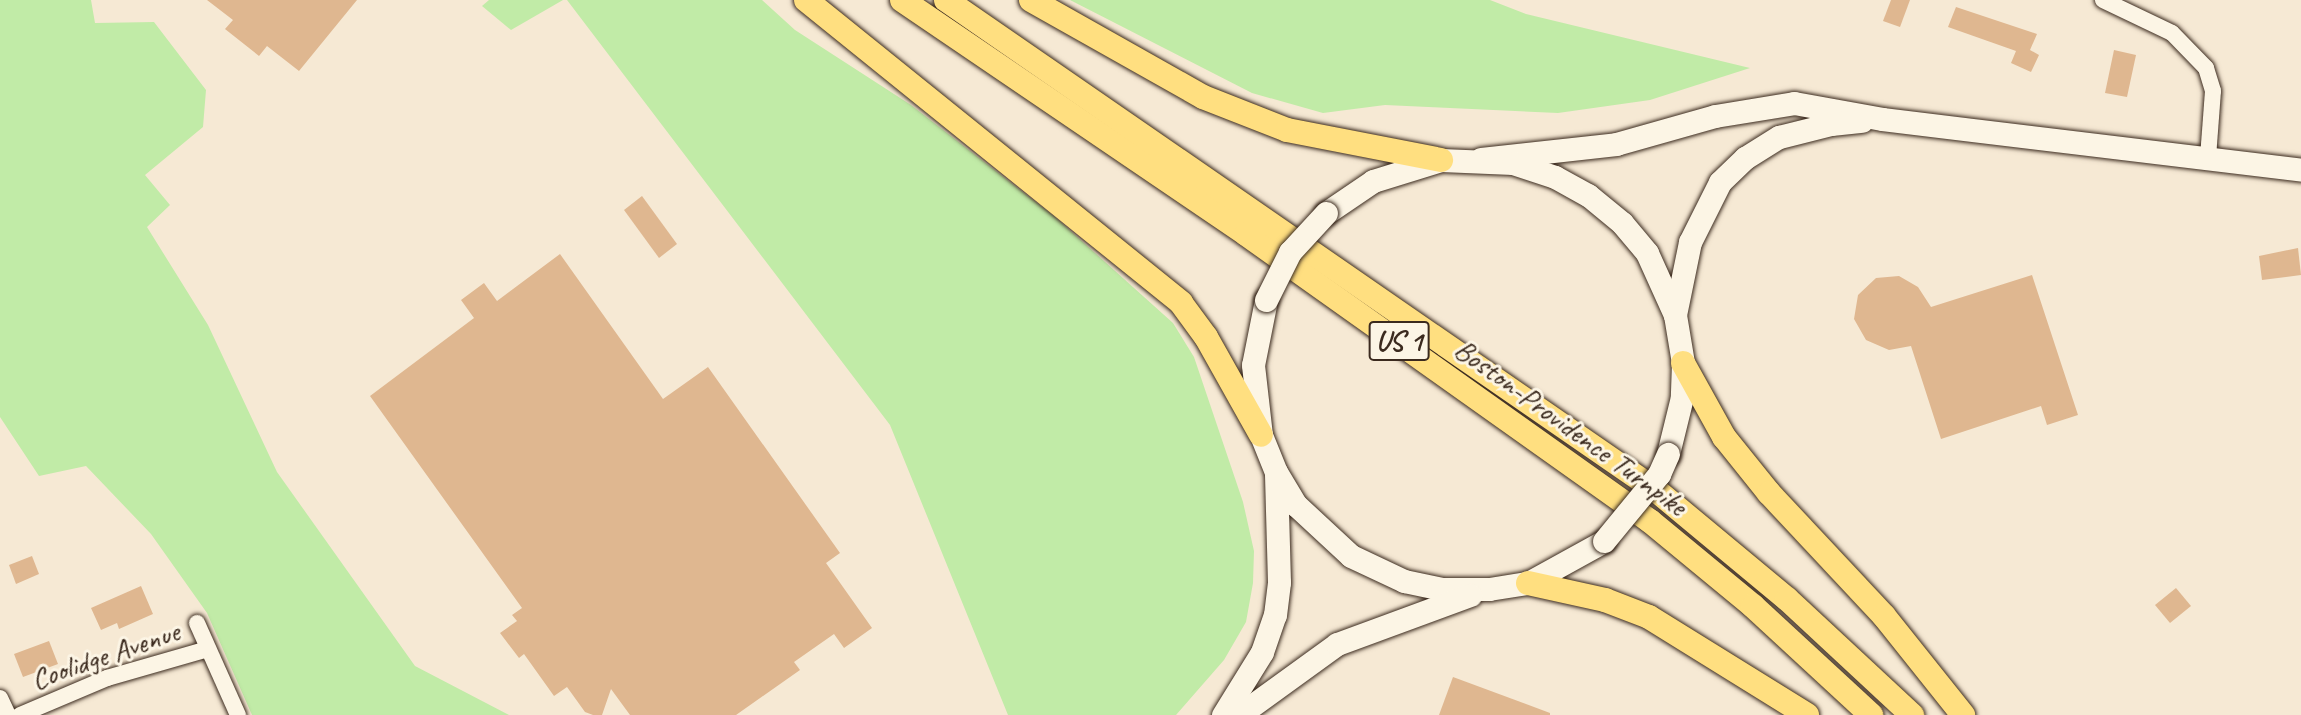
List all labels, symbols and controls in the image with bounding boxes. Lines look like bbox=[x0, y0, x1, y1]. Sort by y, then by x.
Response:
road number: US 1 bbox=[1368, 316, 1430, 366]
street label: Boston-Providence Turnpike bbox=[1448, 331, 1694, 523]
street label: Coolidge Avenue bbox=[26, 613, 184, 697]

